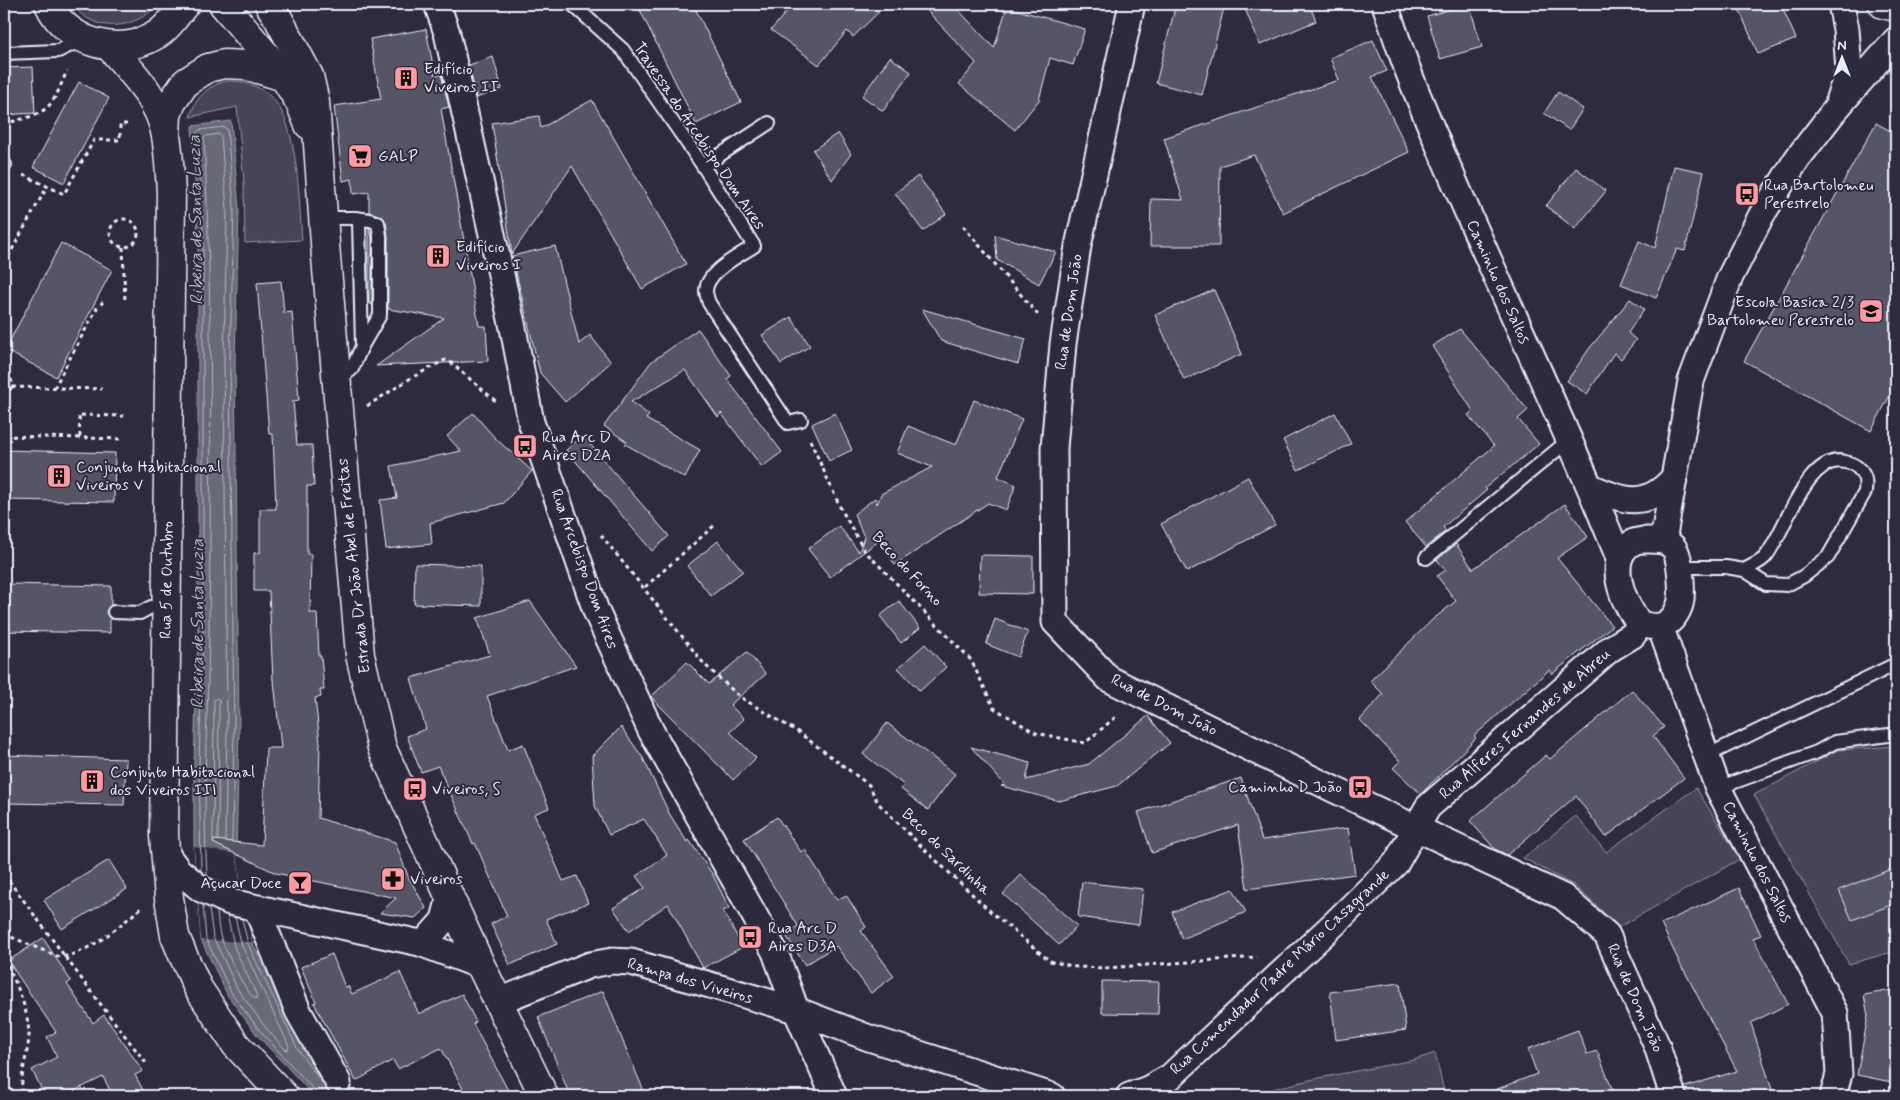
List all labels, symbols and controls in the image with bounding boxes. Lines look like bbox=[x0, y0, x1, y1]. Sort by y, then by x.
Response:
north arrow bbox=[1818, 32, 1868, 82]
text: N bbox=[1837, 37, 1847, 55]
street label: Travessa do Arcebispo Dom Aires bbox=[628, 38, 770, 234]
place label: Edifício Viveiros II bbox=[424, 59, 499, 98]
building icon: Edifício Viveiros II bbox=[393, 65, 419, 91]
water label: Ribeira de Santa Luzia bbox=[183, 135, 209, 305]
supermarket icon: GALP bbox=[347, 143, 373, 169]
place label: GALP bbox=[378, 146, 418, 167]
place label: Rua Bartolomeu Perestrelo bbox=[1764, 175, 1873, 214]
bus stop icon: Rua Bartolomeu Perestrelo bbox=[1734, 181, 1760, 207]
street label: Caminho dos Saltos bbox=[1461, 217, 1535, 347]
place label: Edifício Viveiros I bbox=[456, 237, 521, 276]
building icon: Edifício Viveiros I bbox=[425, 243, 451, 269]
street label: Rua de Dom João bbox=[1050, 253, 1088, 371]
place label: Escola Basica 2/3 Bartolomeu Perestrelo bbox=[1707, 292, 1854, 331]
school or university icon: Escola Basica 2/3 Bartolomeu Perestrelo bbox=[1858, 298, 1884, 324]
place label: Rua Arc D Aires D2A bbox=[542, 427, 611, 466]
bus stop icon: Rua Arc D Aires D2A bbox=[512, 433, 538, 459]
place label: Conjunto Habitacional Viveiros V bbox=[76, 457, 221, 496]
street label: Estrada Dr João Abel de Freitas bbox=[332, 457, 376, 675]
building icon: Conjunto Habitacional Viveiros V bbox=[46, 463, 72, 489]
street label: Rua Arcebispo Dom Aires bbox=[545, 486, 623, 652]
street label: Rua 5 de Outubro bbox=[155, 521, 179, 639]
street label: Beco do Forno bbox=[867, 527, 947, 611]
water label: Ribeira de Santa Luzia bbox=[186, 539, 210, 709]
street label: Rua Alferes Fernandes de Abreu bbox=[1435, 644, 1615, 804]
street label: Rua de Dom João bbox=[1107, 669, 1221, 741]
place label: Conjunto Habitacional dos Viveiros III bbox=[110, 762, 255, 801]
building icon: Conjunto Habitacional dos Viveiros III bbox=[79, 768, 105, 794]
bus stop icon: Caminho D João bbox=[1347, 774, 1373, 800]
bus stop icon: Viveiros, S bbox=[402, 776, 428, 802]
place label: Caminho D João bbox=[1228, 777, 1342, 798]
place label: Viveiros, S bbox=[432, 779, 501, 800]
street label: Caminho dos Saltos bbox=[1717, 798, 1797, 926]
street label: Beco do Sardinha bbox=[897, 804, 995, 900]
street label: Rua Comendador Padre Mário Casagrande bbox=[1166, 864, 1395, 1080]
pharmacy icon: Viveiros bbox=[380, 866, 406, 892]
place label: Viveiros bbox=[410, 869, 463, 890]
bar icon: Açucar Doce bbox=[287, 870, 313, 896]
place label: Açucar Doce bbox=[200, 873, 282, 894]
place label: Rua Arc D Aires D3A bbox=[768, 918, 837, 957]
bus stop icon: Rua Arc D Aires D3A bbox=[737, 924, 763, 950]
street label: Rua de Dom João bbox=[1602, 940, 1668, 1056]
street label: Rampa dos Viveiros bbox=[625, 953, 755, 1009]

